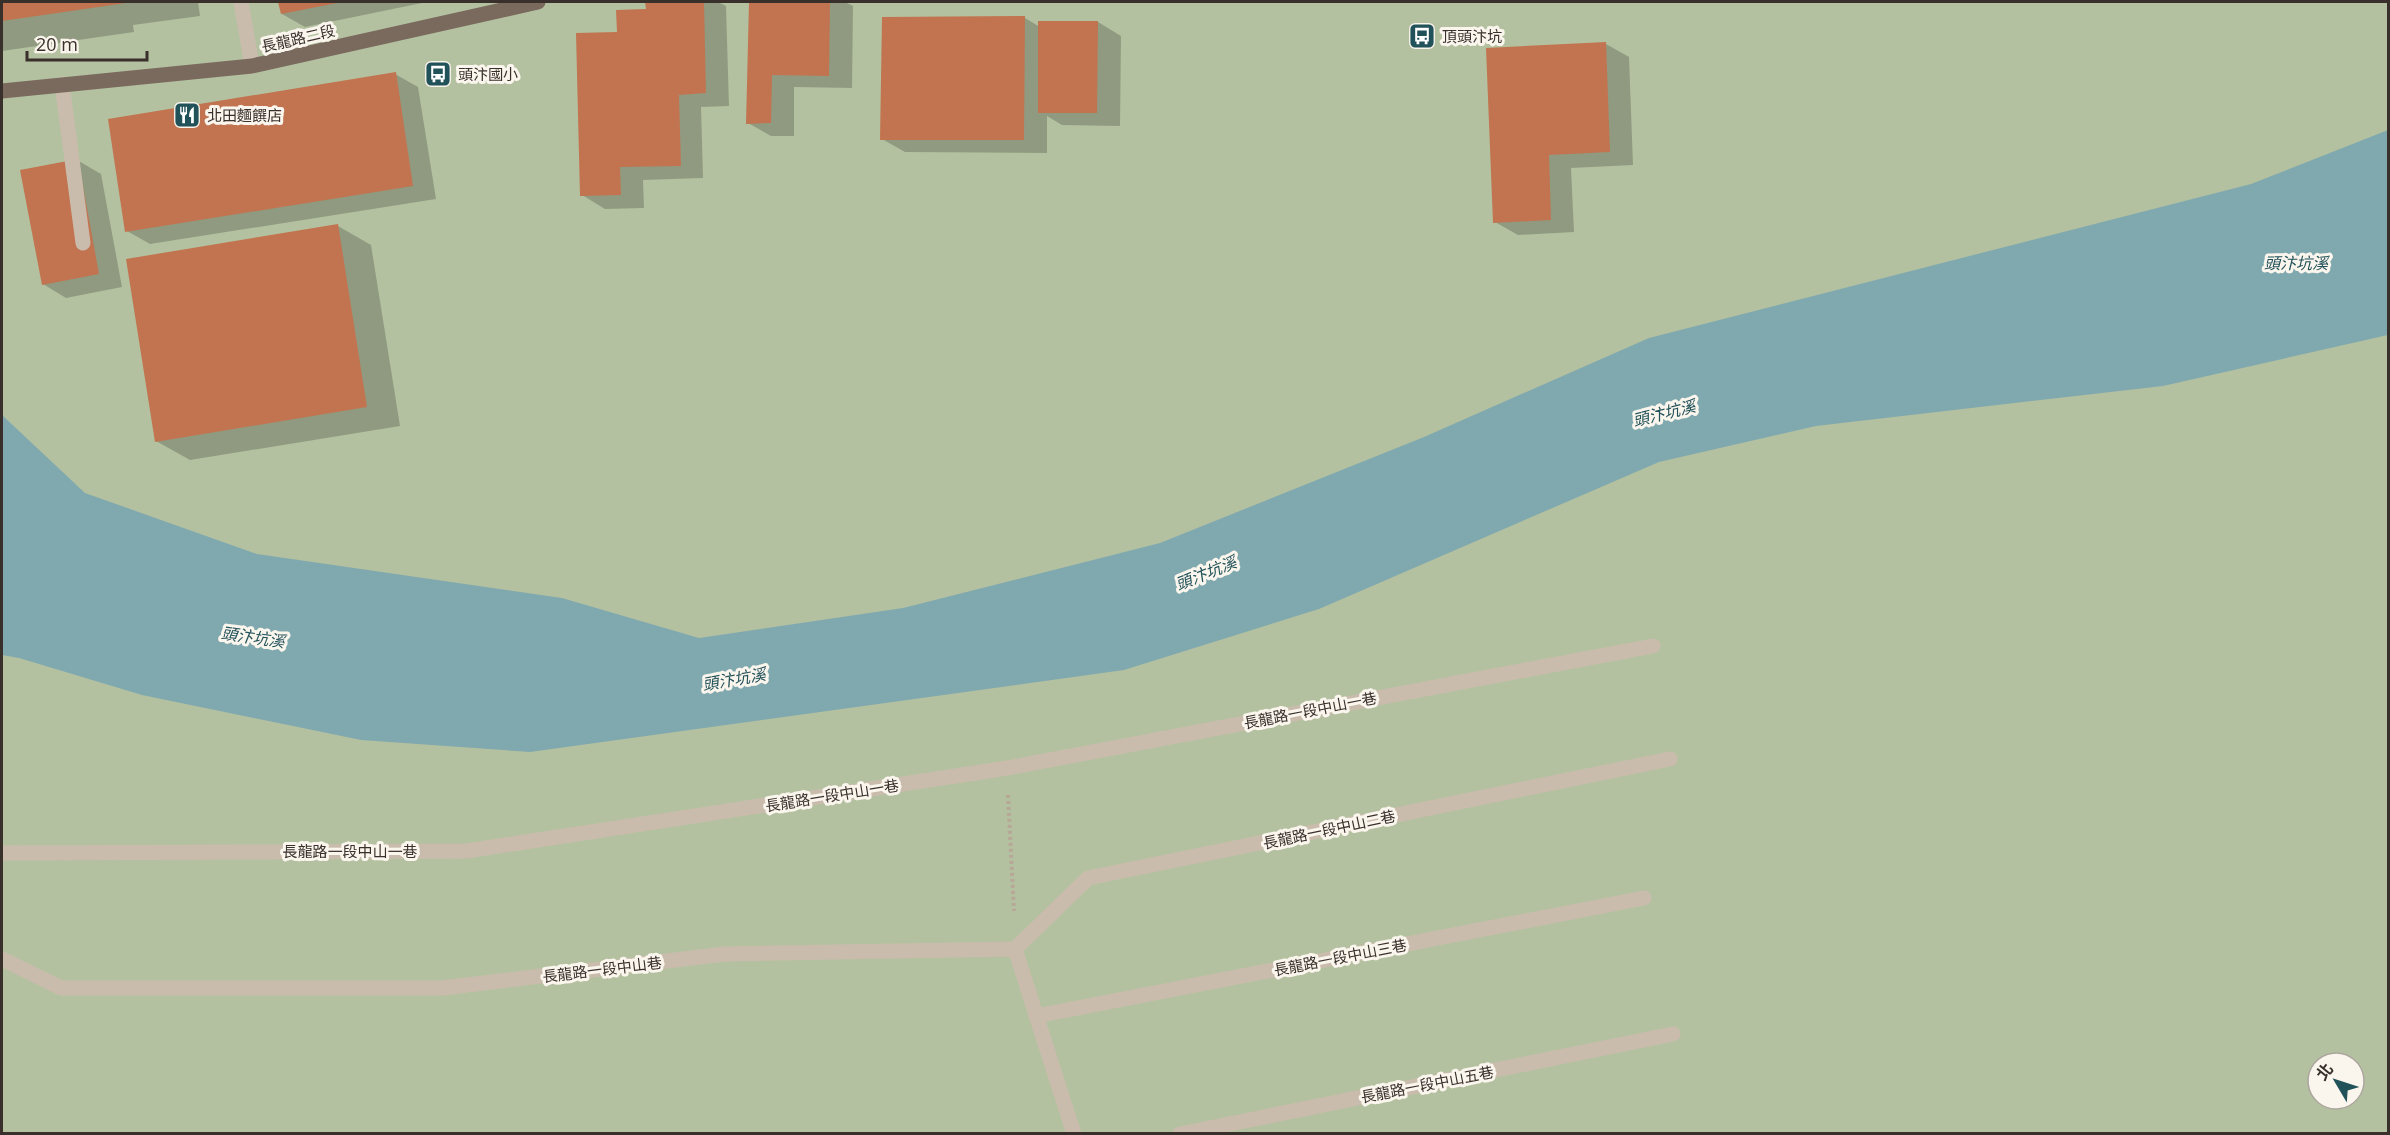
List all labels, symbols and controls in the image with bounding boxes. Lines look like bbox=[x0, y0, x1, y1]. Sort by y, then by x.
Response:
street label: 長龍路二段 bbox=[259, 20, 337, 56]
bus stop icon: 頂頭汴坑 bbox=[1407, 21, 1437, 51]
scale bar bbox=[27, 24, 147, 62]
place label: 頂頭汴坑 bbox=[1442, 26, 1502, 46]
text: 20 m bbox=[36, 32, 78, 56]
bus stop icon: 頭汴國小 bbox=[423, 59, 453, 89]
place label: 頭汴國小 bbox=[458, 64, 518, 84]
restaurant icon: 北田麵饌店 bbox=[172, 100, 202, 130]
place label: 北田麵饌店 bbox=[207, 105, 282, 125]
water label: 頭汴坑溪 bbox=[2264, 252, 2330, 274]
water label: 頭汴坑溪 bbox=[1630, 394, 1700, 431]
water label: 頭汴坑溪 bbox=[1172, 550, 1242, 595]
water label: 頭汴坑溪 bbox=[220, 622, 288, 653]
water label: 頭汴坑溪 bbox=[701, 662, 769, 695]
street label: 長龍路一段中山一巷 bbox=[1242, 687, 1378, 733]
street label: 長龍路一段中山一巷 bbox=[764, 775, 900, 815]
street label: 長龍路一段中山二巷 bbox=[1261, 805, 1397, 853]
street label: 長龍路一段中山一巷 bbox=[282, 841, 418, 861]
street label: 長龍路一段中山三巷 bbox=[1272, 934, 1408, 980]
street label: 長龍路一段中山巷 bbox=[541, 952, 663, 986]
north arrow bbox=[2306, 1051, 2366, 1111]
text: 北 bbox=[2311, 1058, 2338, 1085]
street label: 長龍路一段中山五巷 bbox=[1359, 1061, 1495, 1107]

